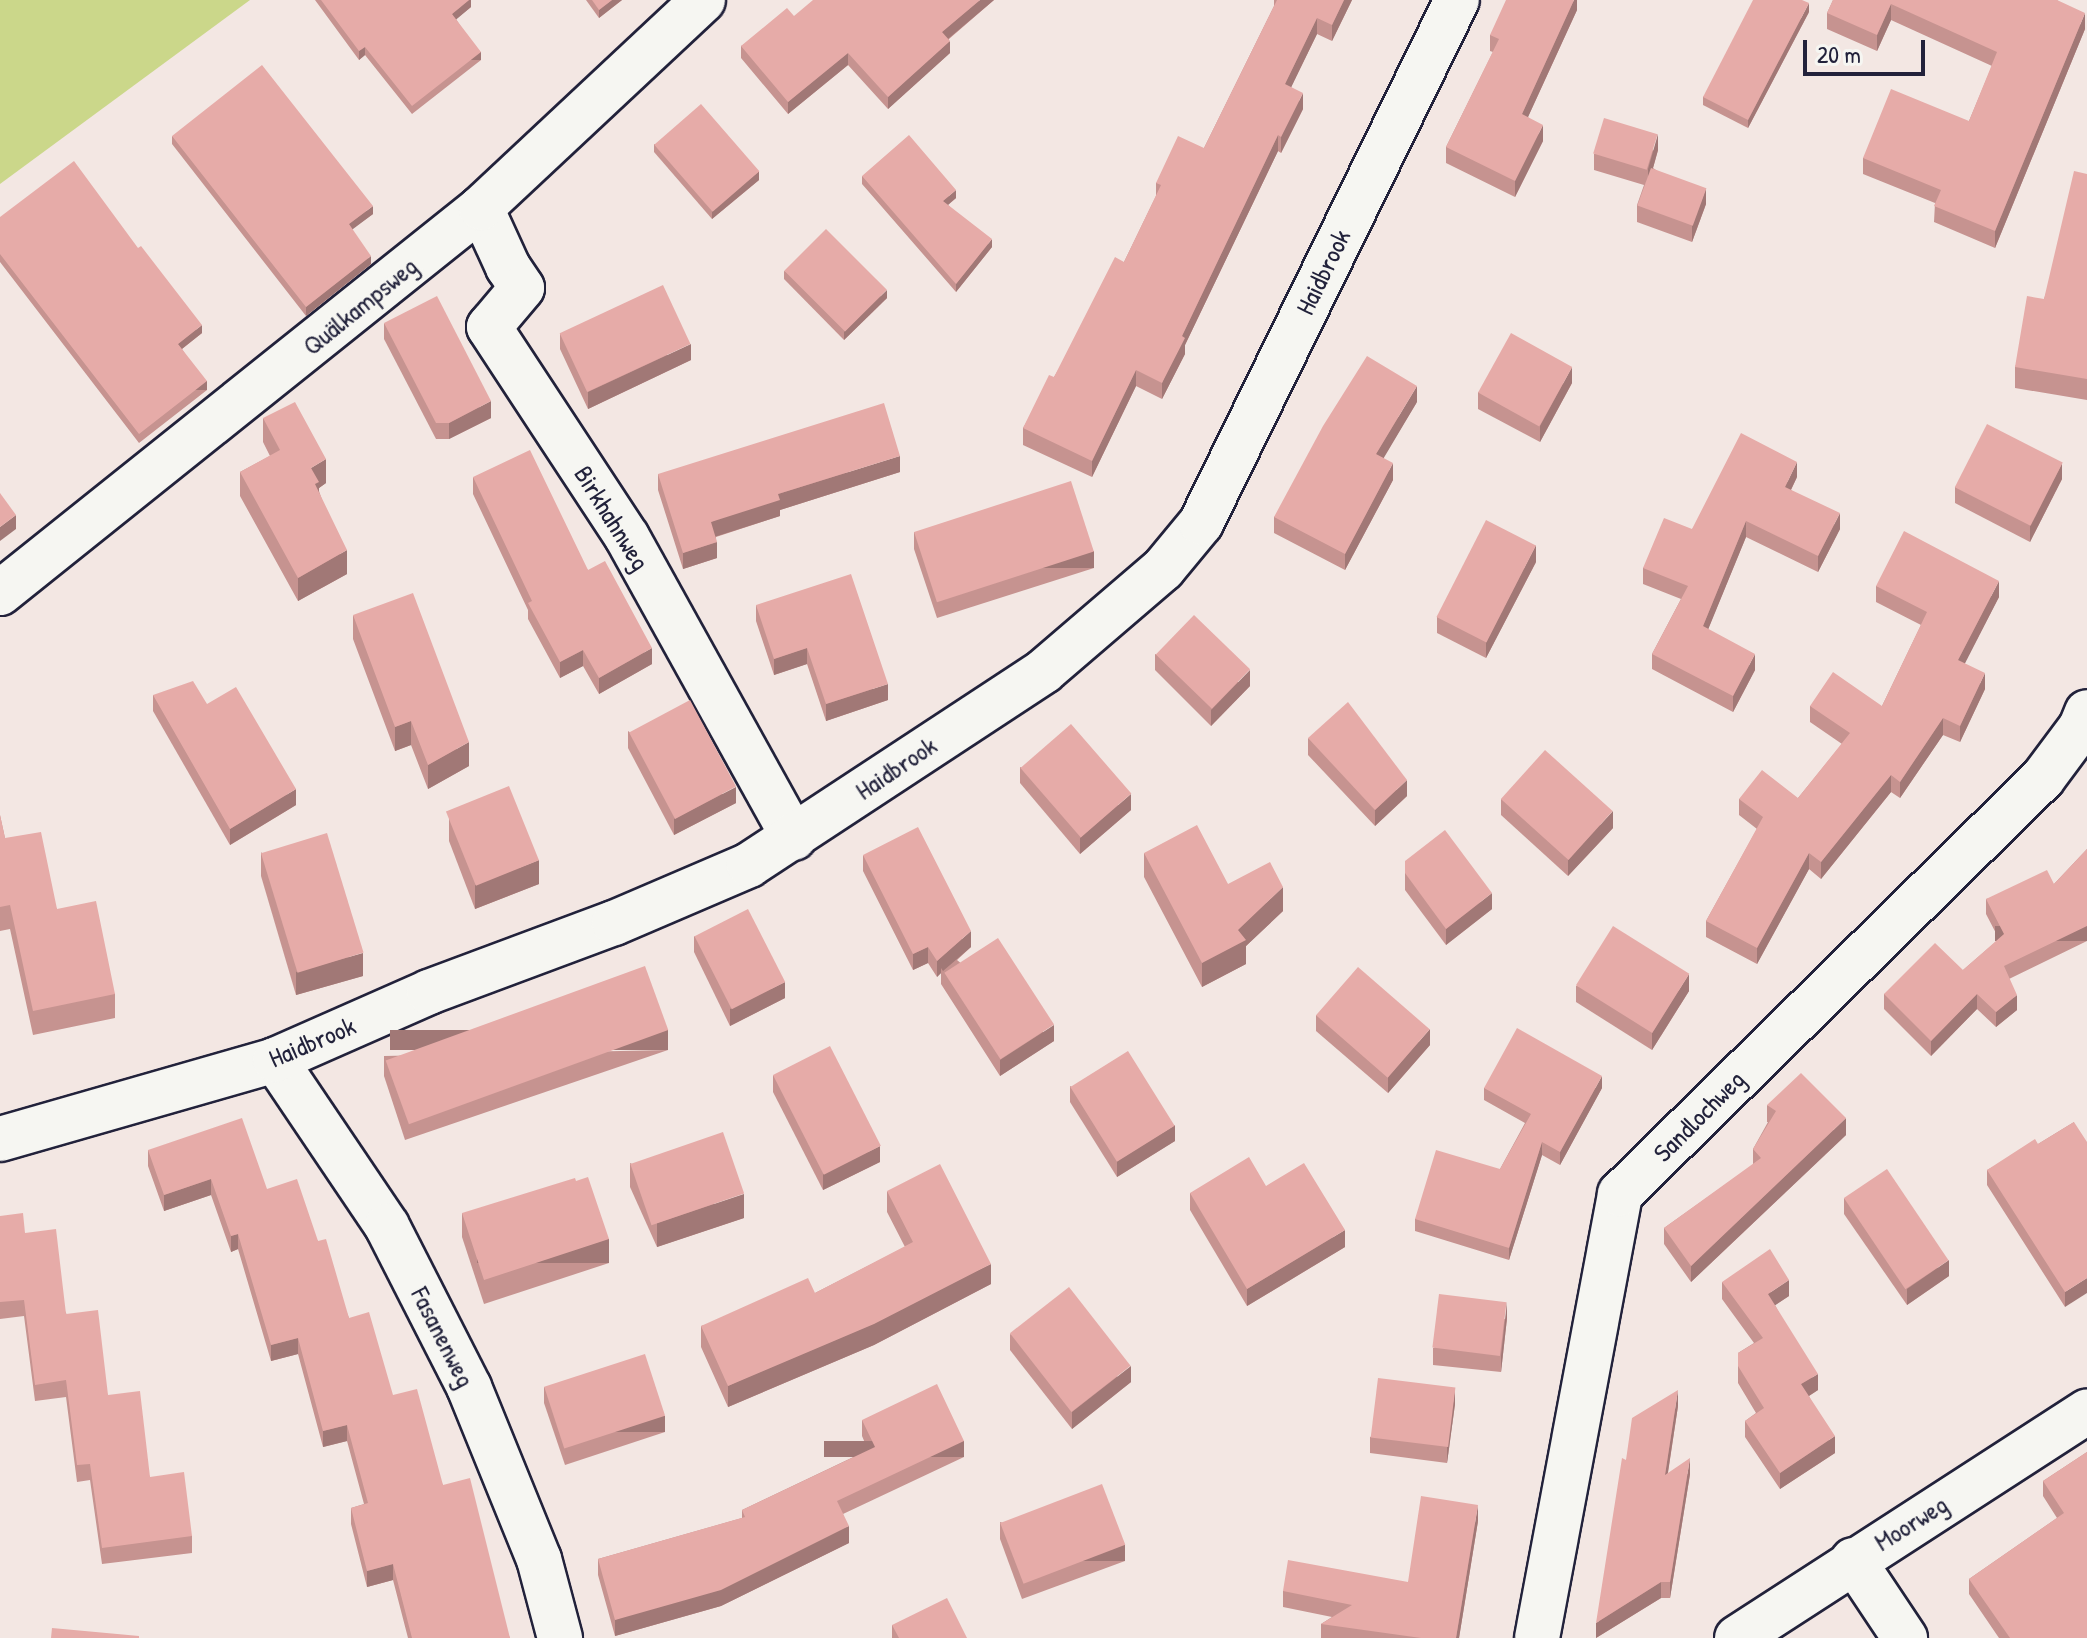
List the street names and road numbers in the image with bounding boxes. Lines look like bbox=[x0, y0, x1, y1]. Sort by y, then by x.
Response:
street label: Haidbrook bbox=[1289, 224, 1357, 320]
street label: Quälkampsweg bbox=[296, 250, 424, 362]
street label: Birkhahnweg bbox=[568, 460, 656, 576]
street label: Haidbrook bbox=[850, 730, 942, 806]
street label: Haidbrook bbox=[264, 1010, 360, 1074]
street label: Sandlochweg bbox=[1647, 1064, 1751, 1168]
street label: Fasanenweg bbox=[405, 1282, 481, 1392]
street label: Moorweg bbox=[1869, 1488, 1953, 1558]

